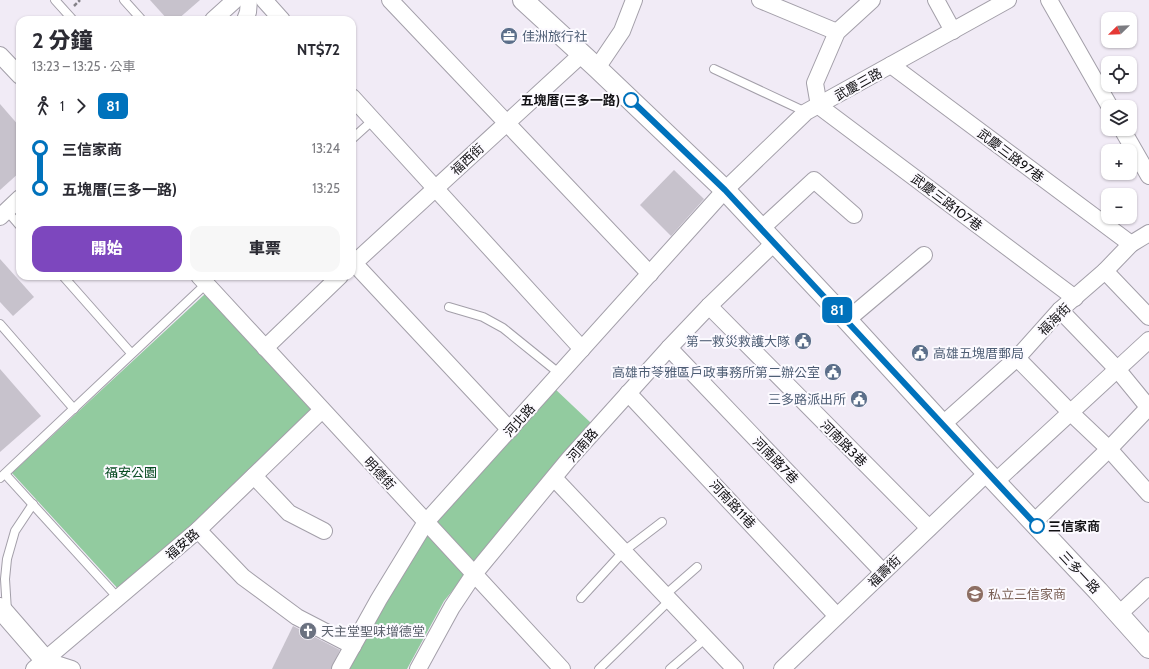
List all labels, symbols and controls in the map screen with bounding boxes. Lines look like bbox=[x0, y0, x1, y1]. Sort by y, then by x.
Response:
north arrow bbox=[1101, 12, 1137, 48]
map controls bbox=[1101, 12, 1137, 224]
office icon: 佳洲旅行社 bbox=[499, 26, 519, 46]
text: 2 分鐘 bbox=[32, 27, 93, 54]
place label: 佳洲旅行社 bbox=[522, 28, 587, 44]
text: NT$72 bbox=[297, 41, 340, 59]
button: locate bbox=[1101, 56, 1137, 92]
text: 13:23 – 13:25 · 公車 bbox=[32, 58, 136, 74]
street label: 武慶三路 bbox=[831, 64, 885, 104]
place label: 五塊厝(三多一路) bbox=[520, 92, 620, 108]
marker: 五塊厝(三多一路) bbox=[623, 92, 639, 108]
icon: walk bbox=[32, 95, 54, 117]
icon: forward bbox=[70, 95, 92, 117]
text: 81 bbox=[106, 97, 120, 115]
text: 1 bbox=[60, 98, 64, 114]
button: layers bbox=[1101, 100, 1137, 136]
street label: 武慶三路97巷 bbox=[975, 125, 1047, 185]
text: 13:24 bbox=[312, 140, 340, 156]
street label: 福西街 bbox=[447, 140, 487, 178]
text: 三信家商 bbox=[62, 141, 122, 159]
button: + bbox=[1101, 144, 1137, 180]
street label: 武慶三路107巷 bbox=[908, 170, 986, 234]
text: 13:25 bbox=[312, 180, 340, 196]
text: 五塊厝(三多一路) bbox=[62, 181, 177, 199]
button: − bbox=[1101, 188, 1137, 224]
button: 開始 bbox=[32, 226, 182, 272]
button: 車票 bbox=[190, 226, 340, 272]
line badge: 81 bbox=[819, 297, 855, 323]
street label: 福海街 bbox=[1035, 300, 1073, 338]
text: 81 bbox=[830, 301, 844, 319]
public building icon: 第一救災救護大隊 bbox=[793, 331, 813, 351]
place label: 第一救災救護大隊 bbox=[686, 333, 790, 349]
public building icon: 高雄五塊厝郵局 bbox=[910, 343, 930, 363]
place label: 高雄五塊厝郵局 bbox=[933, 345, 1024, 361]
public building icon: 高雄市苓雅區戶政事務所第二辦公室 bbox=[823, 362, 843, 382]
place label: 高雄市苓雅區戶政事務所第二辦公室 bbox=[612, 364, 820, 380]
public building icon: 三多路派出所 bbox=[849, 389, 869, 409]
place label: 三多路派出所 bbox=[768, 391, 846, 407]
street label: 河北路 bbox=[500, 400, 538, 440]
street label: 河南路3巷 bbox=[817, 416, 871, 470]
street label: 河南路 bbox=[563, 425, 601, 465]
street label: 河南路7巷 bbox=[750, 433, 802, 487]
street label: 明德街 bbox=[361, 453, 399, 493]
park label: 福安公園 bbox=[105, 464, 157, 480]
street label: 河南路11巷 bbox=[707, 476, 759, 532]
marker: 三信家商 bbox=[1029, 518, 1045, 534]
place label: 三信家商 bbox=[1048, 518, 1100, 534]
street label: 福安路 bbox=[162, 525, 202, 563]
street label: 三多一路 bbox=[1056, 548, 1104, 596]
street label: 福壽街 bbox=[864, 552, 904, 590]
school or university icon: 私立三信家商 bbox=[965, 584, 985, 604]
place label: 私立三信家商 bbox=[988, 586, 1066, 602]
church icon: 天主堂聖味增德堂 bbox=[298, 621, 318, 641]
place label: 天主堂聖味增德堂 bbox=[321, 623, 425, 639]

